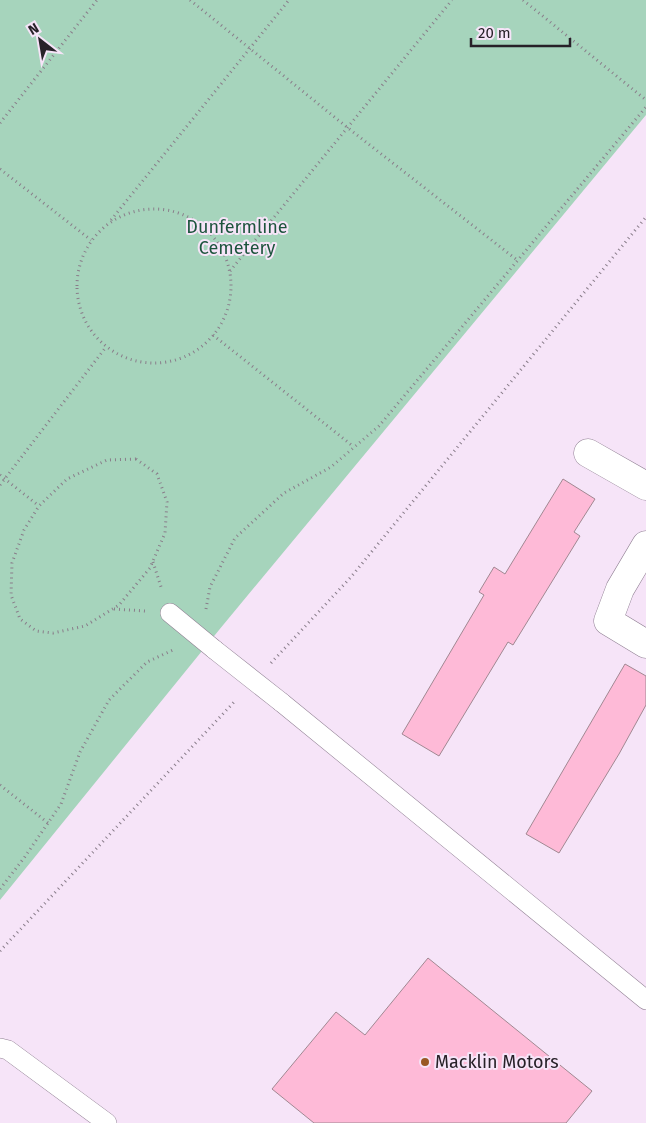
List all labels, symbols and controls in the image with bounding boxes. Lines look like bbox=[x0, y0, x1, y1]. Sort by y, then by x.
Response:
north arrow bbox=[15, 15, 65, 65]
scale bar bbox=[471, 15, 570, 47]
text: N bbox=[25, 20, 42, 39]
text: 20 m bbox=[478, 24, 511, 42]
park label: Dunfermline Cemetery bbox=[186, 216, 288, 259]
place label: Macklin Motors bbox=[435, 1051, 559, 1073]
marker: Macklin Motors bbox=[419, 1056, 431, 1068]

